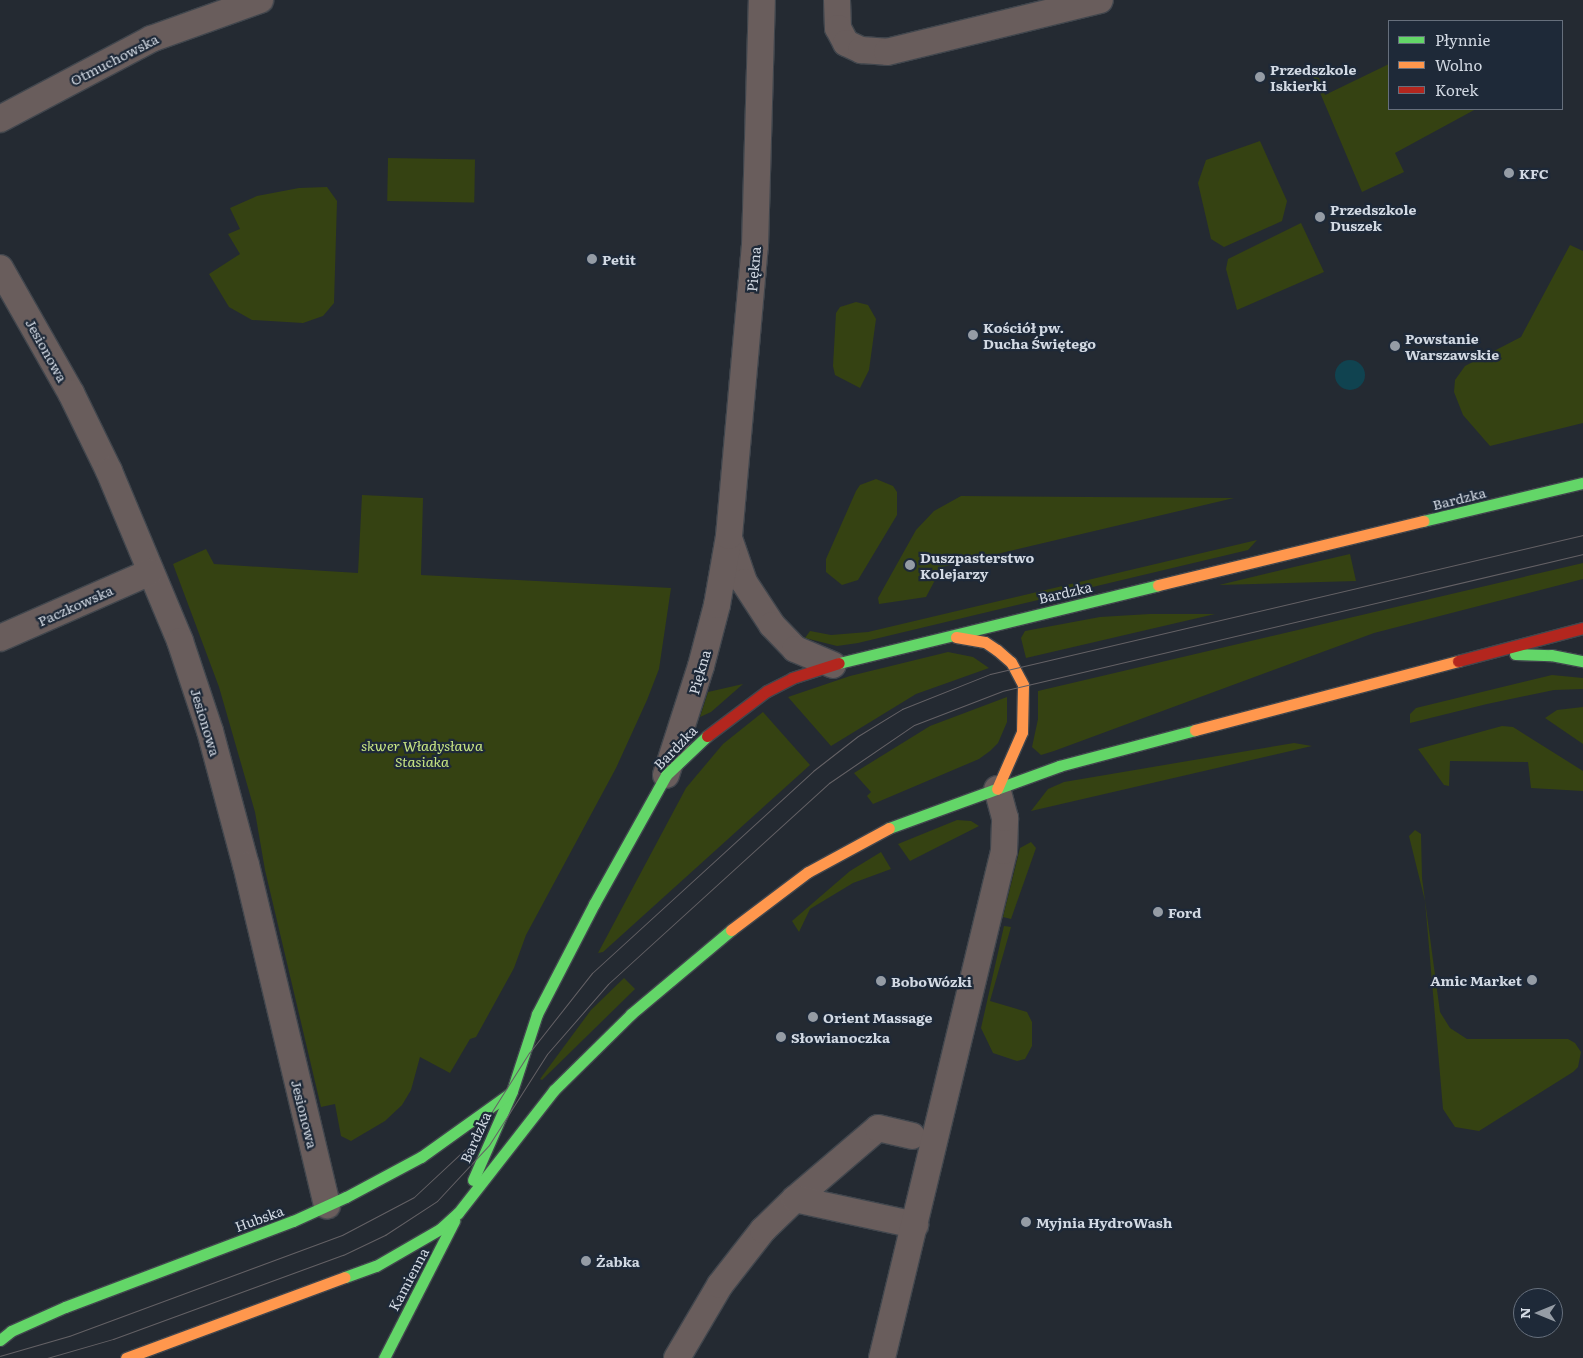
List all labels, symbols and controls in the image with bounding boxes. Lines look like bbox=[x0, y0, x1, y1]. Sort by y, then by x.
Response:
legend bbox=[1388, 20, 1563, 110]
text: Płynnie bbox=[1435, 28, 1490, 51]
street label: Otmuchowska bbox=[67, 30, 161, 88]
text: Wolno bbox=[1435, 53, 1482, 76]
place label: Przedszkole Iskierki bbox=[1270, 61, 1356, 94]
marker: Przedszkole Iskierki bbox=[1254, 71, 1266, 83]
text: Korek bbox=[1435, 78, 1478, 101]
place label: KFC bbox=[1519, 165, 1549, 181]
marker: KFC bbox=[1503, 167, 1515, 179]
place label: Przedszkole Duszek bbox=[1330, 201, 1416, 233]
marker: Przedszkole Duszek bbox=[1314, 211, 1326, 223]
street label: Piękna bbox=[743, 246, 763, 292]
place label: Petit bbox=[602, 251, 636, 267]
marker: Petit bbox=[586, 253, 598, 265]
street label: Jesionowa bbox=[23, 315, 71, 385]
place label: Kościół pw. Ducha Świętego bbox=[983, 319, 1096, 352]
marker: Kościół pw. Ducha Świętego bbox=[967, 329, 979, 341]
place label: Powstanie Warszawskie bbox=[1405, 330, 1499, 362]
marker: Powstanie Warszawskie bbox=[1389, 340, 1401, 352]
street label: Bardzka bbox=[1430, 483, 1488, 513]
place label: Duszpasterstwo Kolejarzy bbox=[920, 549, 1034, 582]
marker: Duszpasterstwo Kolejarzy bbox=[904, 559, 916, 571]
street label: Bardzka bbox=[1037, 578, 1093, 606]
street label: Paczkowska bbox=[35, 581, 115, 629]
street label: Piękna bbox=[685, 648, 713, 696]
street label: Jesionowa bbox=[188, 686, 224, 758]
street label: Bardzka bbox=[650, 722, 700, 772]
park label: skwer Władysława Stasiaka bbox=[361, 737, 483, 770]
place label: Ford bbox=[1168, 904, 1201, 920]
marker: Ford bbox=[1152, 906, 1164, 918]
place label: Amic Market bbox=[1430, 972, 1522, 988]
place label: BoboWózki bbox=[891, 973, 972, 989]
marker: Amic Market bbox=[1526, 974, 1538, 986]
marker: BoboWózki bbox=[875, 975, 887, 987]
place label: Orient Massage bbox=[823, 1009, 932, 1025]
marker: Orient Massage bbox=[807, 1011, 819, 1023]
place label: Słowianoczka bbox=[791, 1029, 890, 1045]
marker: Słowianoczka bbox=[775, 1031, 787, 1043]
street label: Jesionowa bbox=[288, 1078, 322, 1150]
street label: Bardzka bbox=[456, 1109, 494, 1165]
street label: Hubska bbox=[232, 1201, 286, 1235]
place label: Myjnia HydroWash bbox=[1036, 1214, 1173, 1230]
marker: Myjnia HydroWash bbox=[1020, 1216, 1032, 1228]
street label: Kamienna bbox=[384, 1245, 432, 1313]
place label: Żabka bbox=[596, 1253, 640, 1269]
marker: Żabka bbox=[580, 1255, 592, 1267]
north arrow bbox=[1513, 1288, 1563, 1338]
text: N bbox=[1514, 1307, 1534, 1319]

